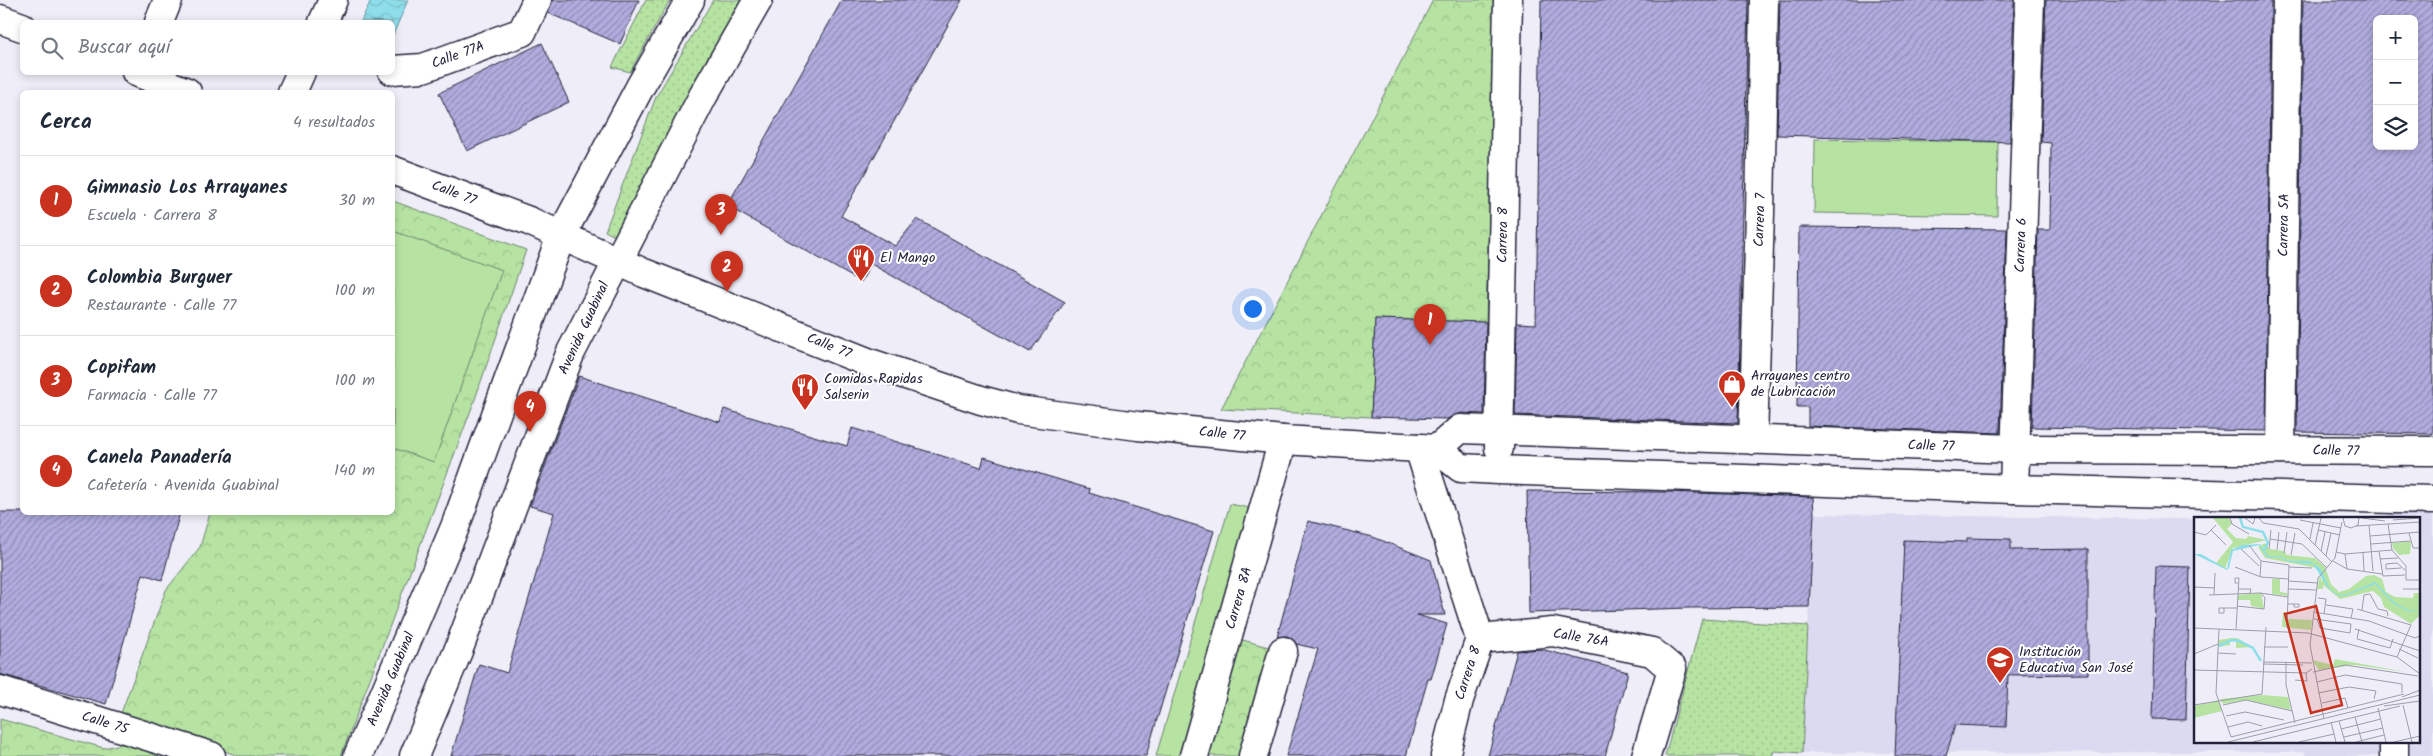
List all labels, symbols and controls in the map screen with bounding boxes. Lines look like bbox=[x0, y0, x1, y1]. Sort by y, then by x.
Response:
map controls bbox=[2373, 15, 2418, 150]
button: + bbox=[2373, 15, 2418, 60]
search box bbox=[20, 20, 395, 75]
text: Buscar aquí bbox=[78, 33, 170, 63]
icon: search bbox=[38, 34, 66, 62]
street label: Calle 77A bbox=[428, 35, 488, 75]
button: − bbox=[2373, 60, 2418, 105]
button: layers bbox=[2373, 105, 2418, 150]
text: Cerca bbox=[40, 106, 92, 139]
text: 4 resultados bbox=[293, 110, 375, 135]
text: Gimnasio Los Arrayanes bbox=[87, 173, 288, 203]
street label: Calle 77 bbox=[428, 174, 480, 212]
text: 1 bbox=[54, 188, 58, 213]
text: 30 m bbox=[339, 188, 375, 213]
street label: Carrera 7 bbox=[1748, 192, 1772, 247]
street label: Carrera 5A bbox=[2272, 193, 2296, 257]
pin: 3 bbox=[705, 194, 737, 235]
text: Escuela · Carrera 8 bbox=[87, 203, 217, 228]
street label: Carrera 8 bbox=[1492, 206, 1514, 263]
street label: Carrera 6 bbox=[2009, 217, 2033, 273]
restaurant icon: El Mango bbox=[846, 243, 876, 282]
place label: El Mango bbox=[880, 247, 935, 269]
pin: 2 bbox=[711, 251, 743, 292]
text: Colombia Burguer bbox=[87, 263, 232, 293]
street label: Avenida Guabinal bbox=[553, 277, 615, 378]
text: 2 bbox=[51, 278, 61, 303]
text: 100 m bbox=[335, 278, 375, 303]
text: Restaurante · Calle 77 bbox=[87, 293, 236, 318]
your location bbox=[1240, 296, 1266, 322]
pin: 1 bbox=[1414, 304, 1446, 345]
street label: Calle 77 bbox=[803, 327, 855, 365]
text: Copifam bbox=[87, 353, 156, 383]
place label: Arrayanes centro de Lubricación bbox=[1751, 365, 1850, 403]
text: 3 bbox=[52, 368, 60, 393]
text: 100 m bbox=[335, 368, 375, 393]
place label: Comidas Rapidas Salserin bbox=[824, 368, 923, 406]
shop icon: Arrayanes centro de Lubricación bbox=[1717, 369, 1747, 408]
restaurant icon: Comidas Rapidas Salserin bbox=[790, 372, 820, 411]
text: Farmacia · Calle 77 bbox=[87, 383, 217, 408]
pin: 4 bbox=[514, 391, 546, 432]
street label: Calle 77 bbox=[1198, 421, 1247, 447]
street label: Calle 77 bbox=[1907, 434, 1955, 458]
street label: Calle 77 bbox=[2312, 440, 2360, 462]
text: Canela Panadería bbox=[87, 443, 232, 473]
text: 4 bbox=[52, 458, 60, 483]
text: 140 m bbox=[334, 458, 375, 483]
text: Cafetería · Avenida Guabinal bbox=[87, 473, 279, 498]
inset map bbox=[2194, 517, 2420, 744]
street label: Carrera 8A bbox=[1220, 564, 1258, 632]
street label: Calle 76A bbox=[1551, 623, 1611, 653]
street label: Avenida Guabinal bbox=[361, 628, 421, 730]
place label: Institución Educativa San José bbox=[2019, 641, 2133, 679]
street label: Carrera 8 bbox=[1449, 643, 1487, 703]
school or university icon: Institución Educativa San José bbox=[1985, 645, 2015, 684]
street label: Calle 75 bbox=[79, 706, 132, 741]

